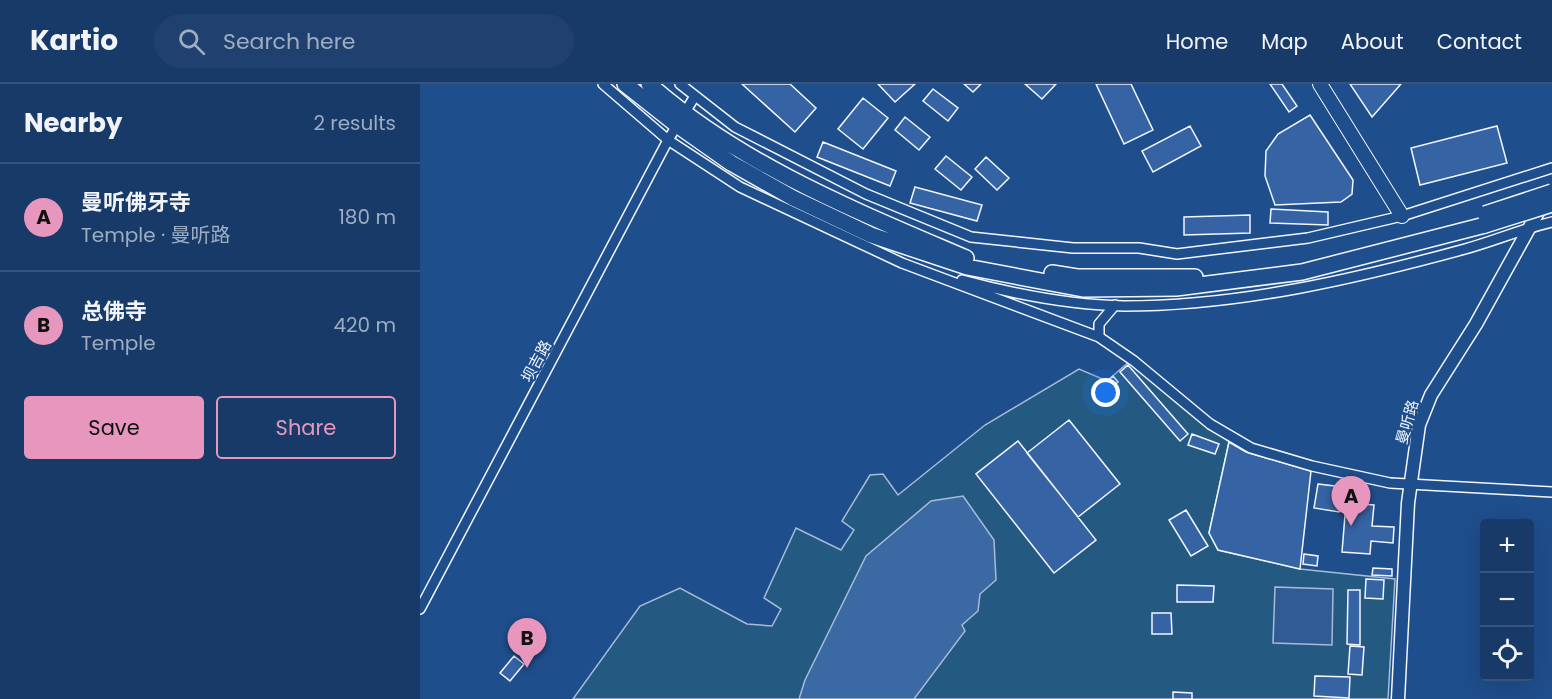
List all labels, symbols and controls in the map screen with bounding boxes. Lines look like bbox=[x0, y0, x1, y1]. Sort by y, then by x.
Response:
search box bbox=[154, 14, 574, 68]
text: Kartio bbox=[30, 21, 118, 60]
icon: search bbox=[175, 25, 208, 58]
text: Search here bbox=[223, 26, 356, 57]
text: Home bbox=[1166, 27, 1228, 56]
text: Map bbox=[1261, 27, 1308, 56]
text: About bbox=[1341, 27, 1404, 56]
text: Contact bbox=[1437, 27, 1522, 56]
text: Nearby bbox=[24, 105, 122, 141]
text: 2 results bbox=[313, 109, 396, 137]
text: 曼听佛牙寺 bbox=[81, 187, 191, 218]
text: A bbox=[36, 203, 51, 231]
text: 180 m bbox=[338, 203, 396, 231]
text: Temple · 曼听路 bbox=[81, 221, 231, 249]
text: 总佛寺 bbox=[81, 296, 147, 327]
text: B bbox=[37, 311, 50, 339]
text: 420 m bbox=[333, 311, 396, 339]
text: Temple bbox=[81, 329, 156, 357]
street label: 坝吉路 bbox=[516, 336, 556, 386]
your location bbox=[1091, 378, 1120, 407]
button: Save bbox=[24, 396, 204, 459]
button: Share bbox=[216, 396, 396, 459]
street label: 曼听路 bbox=[1391, 397, 1423, 447]
pin: A bbox=[1332, 476, 1370, 526]
map controls bbox=[1480, 519, 1534, 681]
button: + bbox=[1480, 519, 1534, 573]
button: − bbox=[1480, 573, 1534, 627]
pin: B bbox=[508, 618, 546, 668]
button: locate bbox=[1480, 627, 1534, 681]

